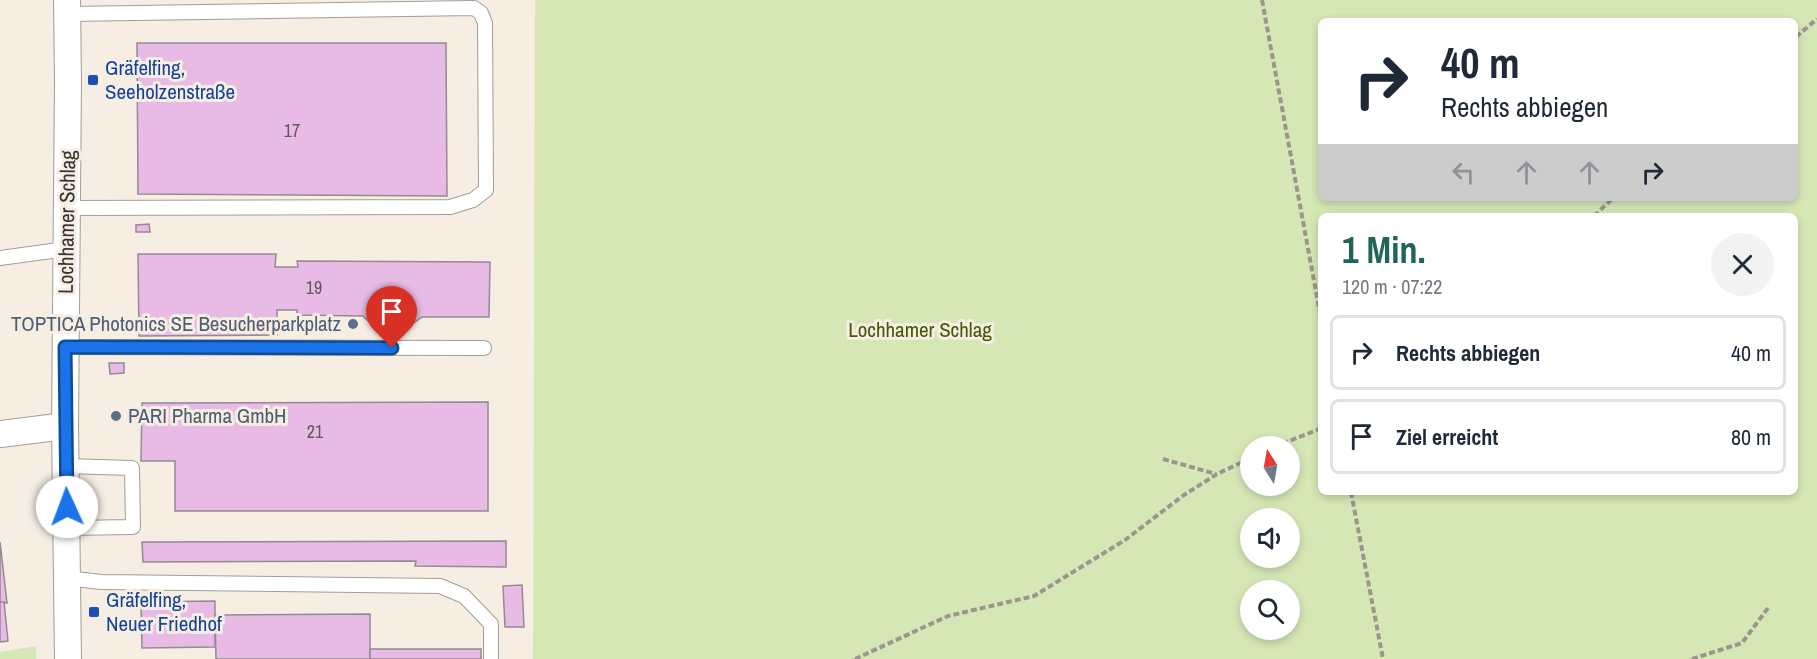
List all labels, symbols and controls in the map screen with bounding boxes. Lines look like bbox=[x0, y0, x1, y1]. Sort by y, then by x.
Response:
text: 40 m bbox=[1441, 35, 1520, 91]
icon: right bbox=[1342, 42, 1420, 120]
place label: Gräfelfing, Seeholzenstraße bbox=[105, 53, 235, 106]
marker: Gräfelfing, Seeholzenstraße bbox=[86, 73, 100, 87]
text: Rechts abbiegen bbox=[1441, 89, 1608, 125]
house number: 17 bbox=[284, 118, 300, 143]
street label: Lochhamer Schlag bbox=[51, 150, 82, 294]
icon: left bbox=[1447, 156, 1480, 189]
icon: ahead bbox=[1510, 156, 1543, 189]
icon: ahead bbox=[1573, 156, 1606, 189]
icon: right bbox=[1636, 156, 1669, 189]
text: 1 Min. bbox=[1342, 226, 1426, 274]
button: close bbox=[1711, 233, 1774, 296]
text: 120 m · 07:22 bbox=[1342, 273, 1442, 300]
house number: 19 bbox=[306, 275, 322, 300]
pin bbox=[366, 286, 417, 348]
icon: arrive bbox=[375, 295, 408, 328]
place label: TOPTICA Photonics SE Besucherparkplatz bbox=[11, 309, 341, 338]
park label: Lochhamer Schlag bbox=[848, 315, 992, 344]
marker: TOPTICA Photonics SE Besucherparkplatz bbox=[346, 317, 360, 331]
icon: right bbox=[1345, 336, 1378, 369]
text: Rechts abbiegen bbox=[1396, 338, 1540, 368]
text: 40 m bbox=[1731, 338, 1771, 368]
place label: PARI Pharma GmbH bbox=[128, 401, 287, 430]
marker: PARI Pharma GmbH bbox=[109, 409, 123, 423]
house number: 21 bbox=[307, 419, 324, 444]
icon: arrive bbox=[1345, 420, 1378, 453]
text: Ziel erreicht bbox=[1396, 422, 1498, 452]
text: 80 m bbox=[1731, 422, 1771, 452]
north arrow bbox=[1240, 436, 1300, 496]
map controls bbox=[1240, 436, 1300, 640]
position arrow bbox=[35, 475, 99, 539]
button: sound bbox=[1240, 508, 1300, 568]
button: search bbox=[1240, 580, 1300, 640]
place label: Gräfelfing, Neuer Friedhof bbox=[106, 585, 222, 638]
marker: Gräfelfing, Neuer Friedhof bbox=[87, 605, 101, 619]

